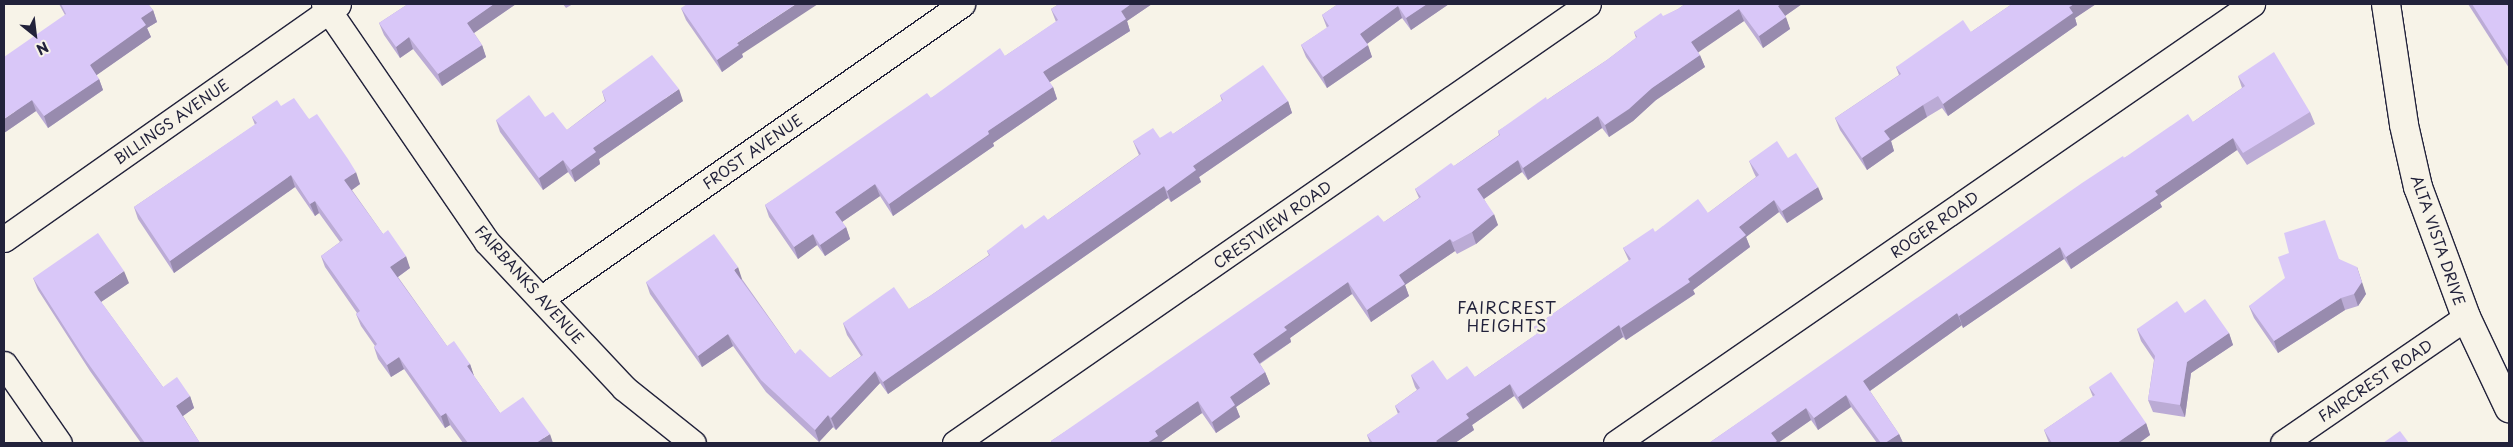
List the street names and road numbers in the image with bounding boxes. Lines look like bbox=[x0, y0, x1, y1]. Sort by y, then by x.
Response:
street label: BILLINGS AVENUE bbox=[109, 74, 233, 168]
street label: FROST AVENUE bbox=[699, 110, 805, 192]
street label: ALTA VISTA DRIVE bbox=[2408, 172, 2470, 308]
street label: CRESTVIEW ROAD bbox=[1210, 177, 1334, 271]
street label: ROGER ROAD bbox=[1886, 187, 1982, 261]
street label: FAIRBANKS AVENUE bbox=[472, 221, 588, 347]
street label: FAIRCREST ROAD bbox=[2315, 335, 2435, 425]

